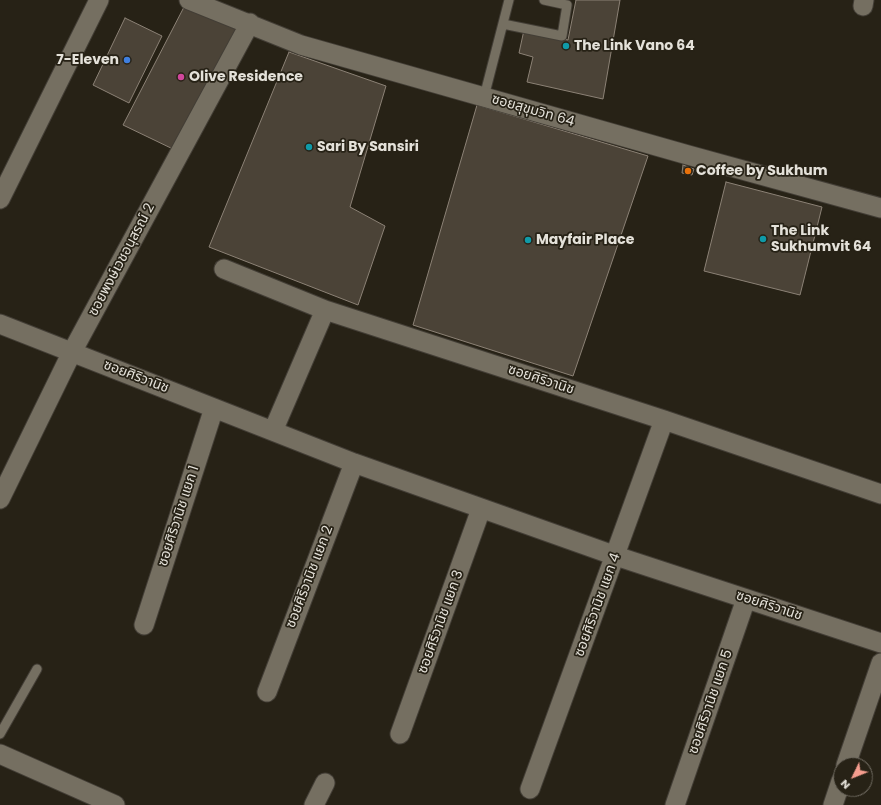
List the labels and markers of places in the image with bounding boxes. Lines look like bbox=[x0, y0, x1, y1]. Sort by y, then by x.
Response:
place label: The Link Vano 64 bbox=[574, 38, 695, 54]
marker: The Link Vano 64 bbox=[561, 41, 571, 51]
place label: 7-Eleven bbox=[56, 52, 119, 68]
marker: 7-Eleven bbox=[122, 55, 132, 65]
place label: Olive Residence bbox=[189, 69, 303, 85]
marker: Olive Residence bbox=[176, 72, 186, 82]
place label: Sari By Sansiri bbox=[317, 139, 419, 155]
marker: Sari By Sansiri bbox=[304, 142, 314, 152]
place label: Coffee by Sukhum bbox=[696, 163, 828, 179]
marker: Coffee by Sukhum bbox=[683, 166, 693, 176]
place label: The Link Sukhumvit 64 bbox=[771, 223, 871, 256]
place label: Mayfair Place bbox=[536, 232, 634, 248]
marker: The Link Sukhumvit 64 bbox=[758, 234, 768, 244]
marker: Mayfair Place bbox=[523, 235, 533, 245]

